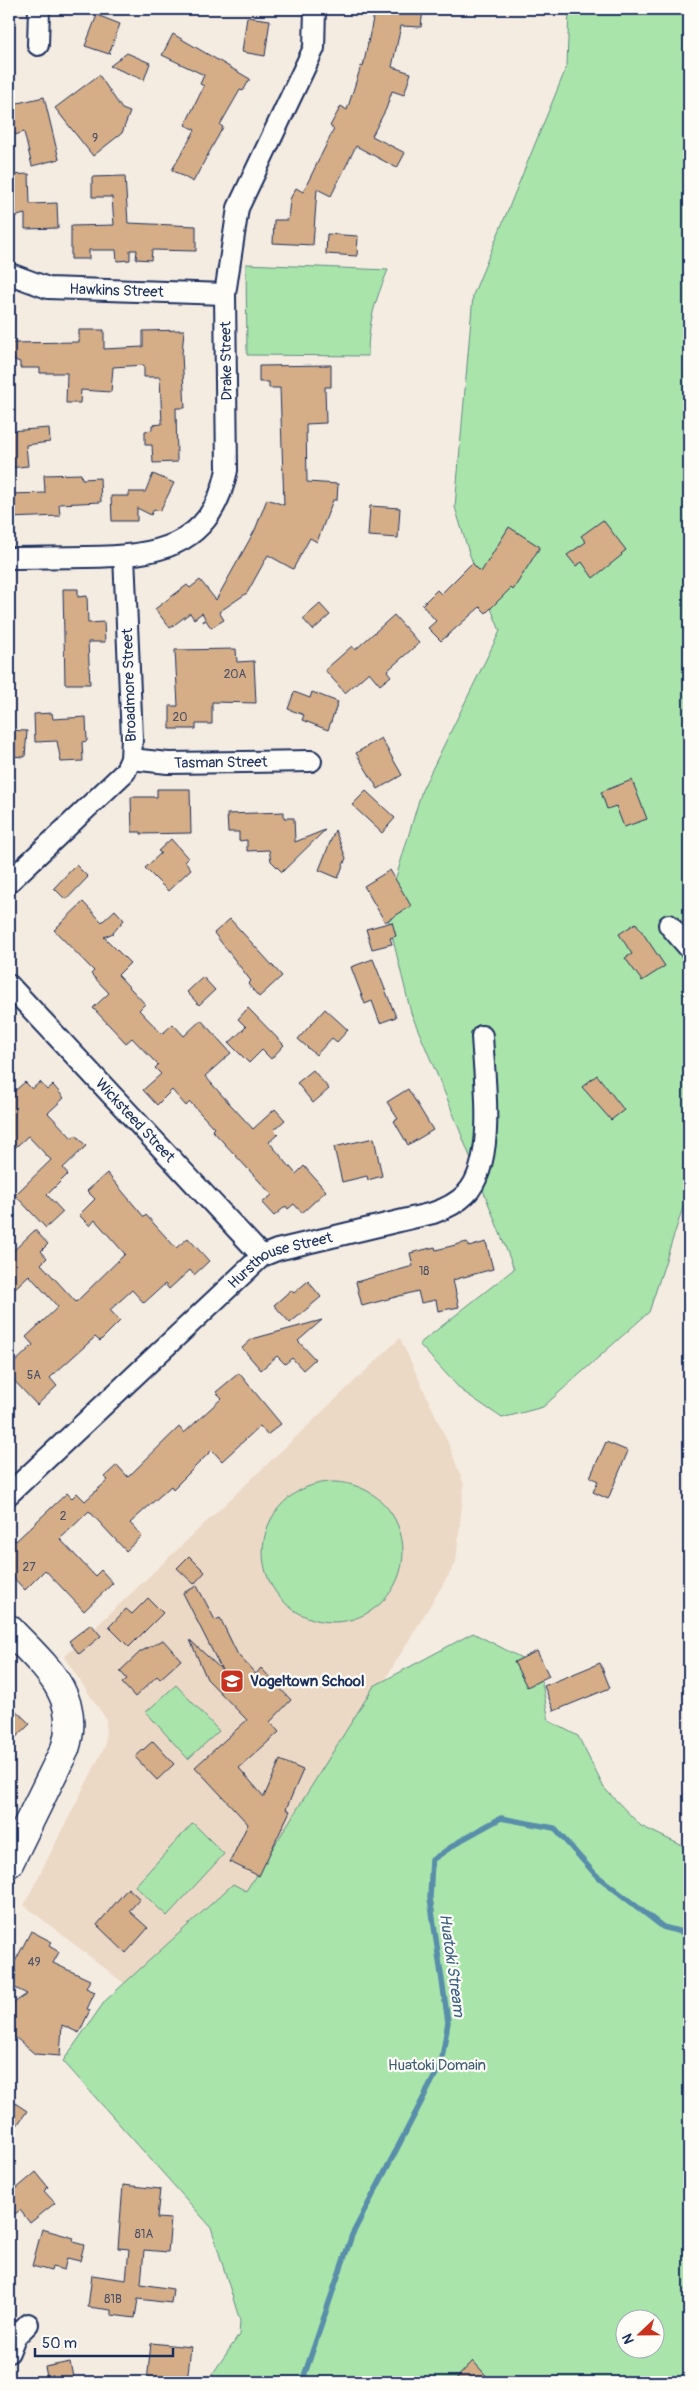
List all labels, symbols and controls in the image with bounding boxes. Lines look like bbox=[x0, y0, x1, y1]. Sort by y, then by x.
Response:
house number: 9 bbox=[92, 131, 98, 146]
street label: Hawkins Street bbox=[69, 280, 165, 302]
street label: Drake Street bbox=[216, 320, 237, 401]
street label: Broadmore Street bbox=[118, 627, 141, 742]
house number: 20A bbox=[224, 667, 247, 682]
house number: 20 bbox=[173, 710, 187, 725]
street label: Tasman Street bbox=[174, 753, 269, 773]
street label: Wicksteed Street bbox=[91, 1075, 179, 1167]
street label: Hursthouse Street bbox=[224, 1228, 335, 1293]
house number: 18 bbox=[419, 1264, 429, 1279]
house number: 5A bbox=[27, 1368, 41, 1383]
house number: 2 bbox=[60, 1509, 67, 1524]
house number: 27 bbox=[22, 1560, 36, 1575]
school or university icon: Vogeltown School bbox=[219, 1668, 245, 1694]
place label: Vogeltown School bbox=[250, 1672, 364, 1691]
water label: Huatoki Stream bbox=[435, 1912, 469, 2019]
house number: 49 bbox=[27, 1955, 41, 1970]
park label: Huatoki Domain bbox=[388, 2056, 486, 2075]
house number: 81A bbox=[135, 2227, 153, 2242]
house number: 81B bbox=[104, 2292, 122, 2307]
north arrow bbox=[616, 2308, 666, 2358]
scale bar bbox=[35, 2326, 172, 2358]
text: N bbox=[619, 2331, 638, 2346]
text: 50 m bbox=[42, 2334, 77, 2353]

